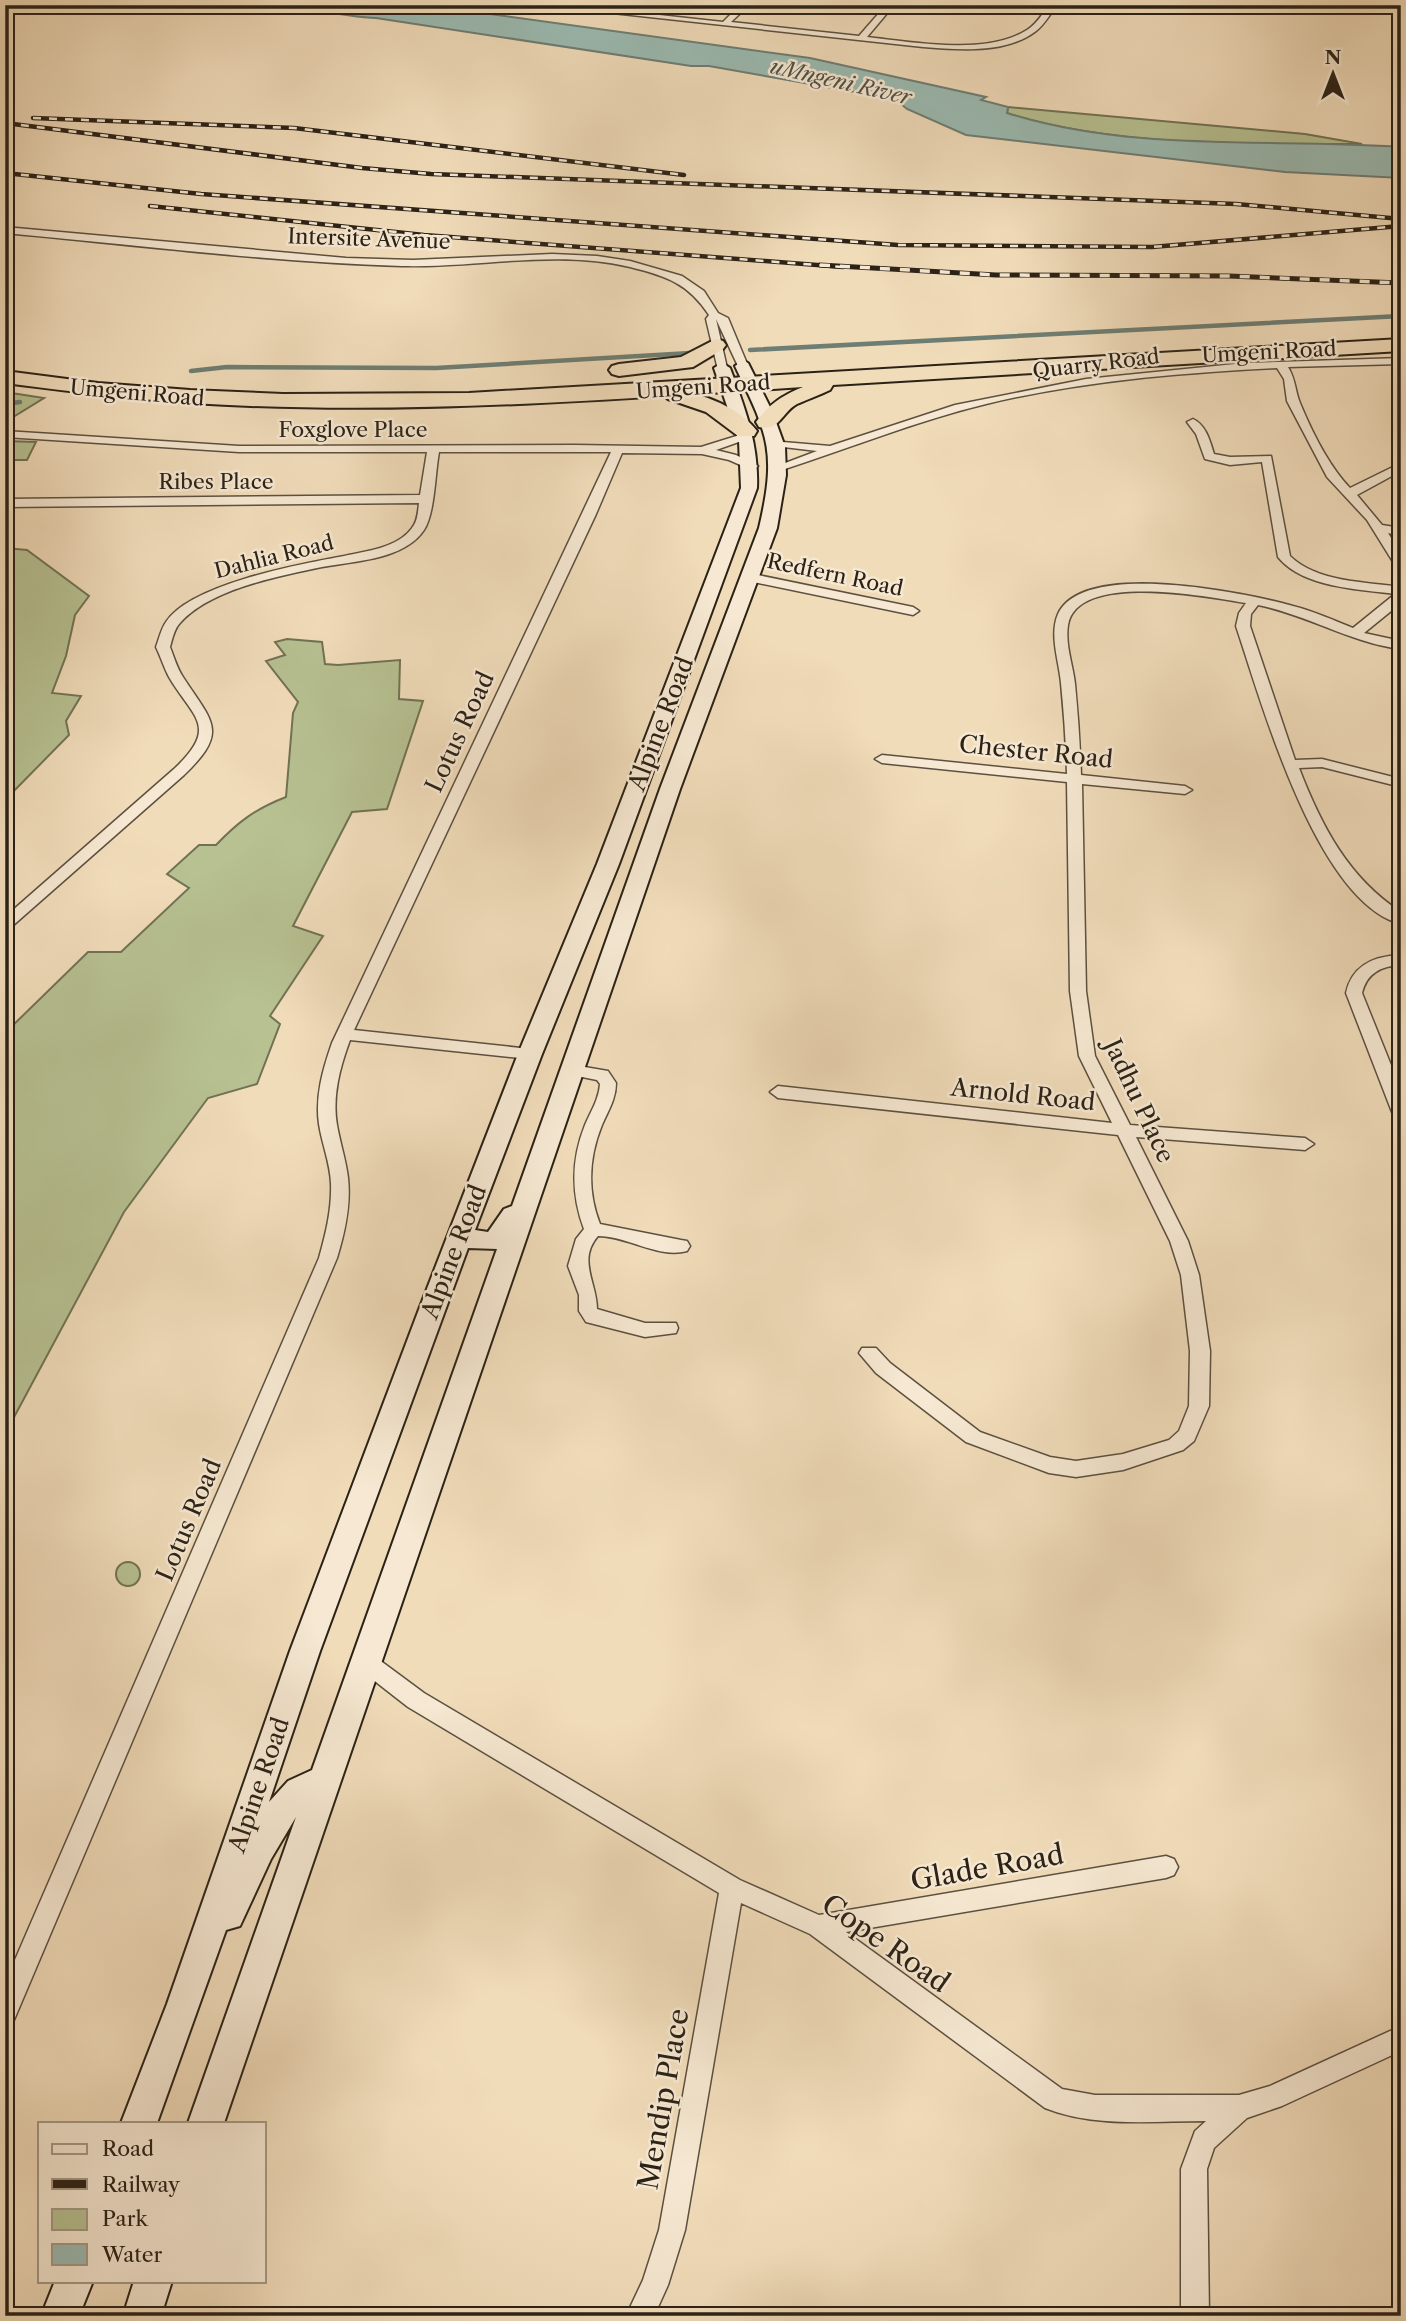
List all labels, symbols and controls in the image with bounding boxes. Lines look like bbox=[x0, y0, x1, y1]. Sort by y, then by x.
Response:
north arrow bbox=[1298, 38, 1368, 108]
text: N bbox=[1325, 46, 1341, 69]
water label: uMngeni River bbox=[768, 53, 915, 110]
street label: Intersite Avenue bbox=[287, 223, 451, 254]
street label: Umgeni Road bbox=[1201, 335, 1337, 368]
street label: Quarry Road bbox=[1031, 343, 1161, 384]
street label: Umgeni Road bbox=[635, 369, 771, 404]
street label: Umgeni Road bbox=[69, 374, 206, 411]
street label: Foxglove Place bbox=[279, 417, 427, 442]
street label: Ribes Place bbox=[159, 469, 273, 494]
street label: Dahlia Road bbox=[212, 530, 336, 583]
street label: Redfern Road bbox=[765, 548, 906, 601]
street label: Alpine Road bbox=[621, 652, 700, 796]
street label: Lotus Road bbox=[419, 666, 500, 797]
street label: Chester Road bbox=[958, 729, 1115, 774]
street label: Jadhu Place bbox=[1096, 1031, 1181, 1167]
street label: Arnold Road bbox=[948, 1072, 1097, 1117]
street label: Alpine Road bbox=[414, 1180, 493, 1324]
street label: Lotus Road bbox=[150, 1454, 227, 1585]
street label: Alpine Road bbox=[222, 1713, 295, 1857]
street label: Glade Road bbox=[908, 1837, 1066, 1897]
street label: Cope Road bbox=[815, 1887, 957, 1999]
street label: Mendip Place bbox=[630, 2006, 696, 2192]
legend bbox=[38, 2122, 266, 2282]
text: Road bbox=[102, 2136, 154, 2161]
text: Railway bbox=[102, 2172, 180, 2197]
text: Park bbox=[102, 2206, 148, 2231]
text: Water bbox=[101, 2242, 162, 2267]

